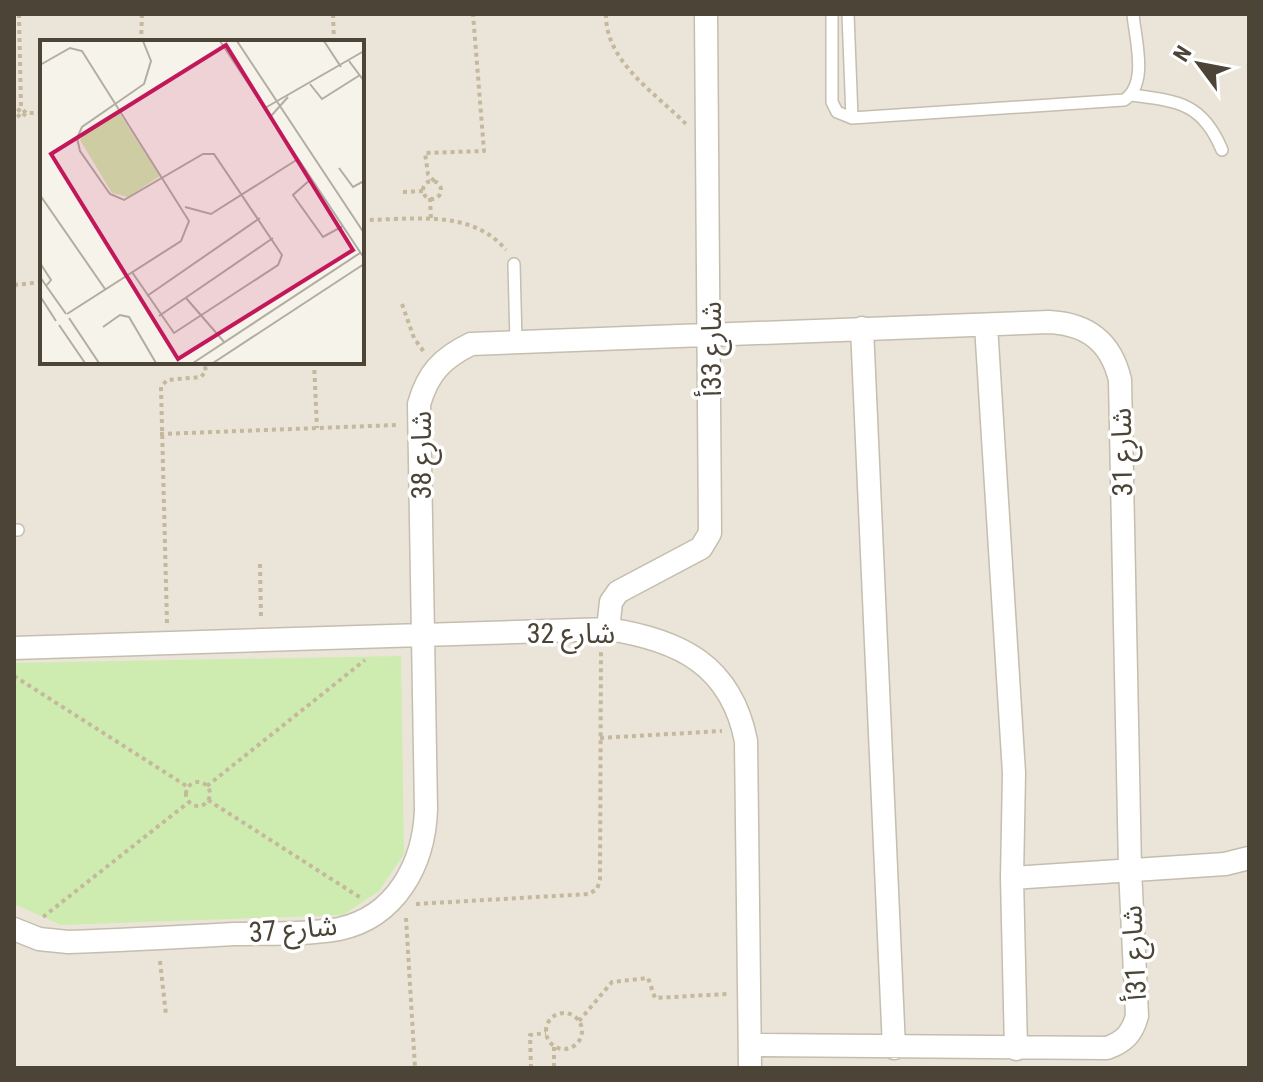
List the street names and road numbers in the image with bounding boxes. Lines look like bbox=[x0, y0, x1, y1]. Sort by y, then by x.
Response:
street label: شارع 33أ bbox=[693, 301, 732, 397]
street label: شارع 31 bbox=[1105, 407, 1143, 497]
street label: شارع 38 bbox=[405, 411, 442, 499]
street label: شارع 32 bbox=[527, 617, 615, 654]
street label: شارع 31أ bbox=[1114, 904, 1157, 1002]
street label: شارع 37 bbox=[247, 909, 339, 953]

